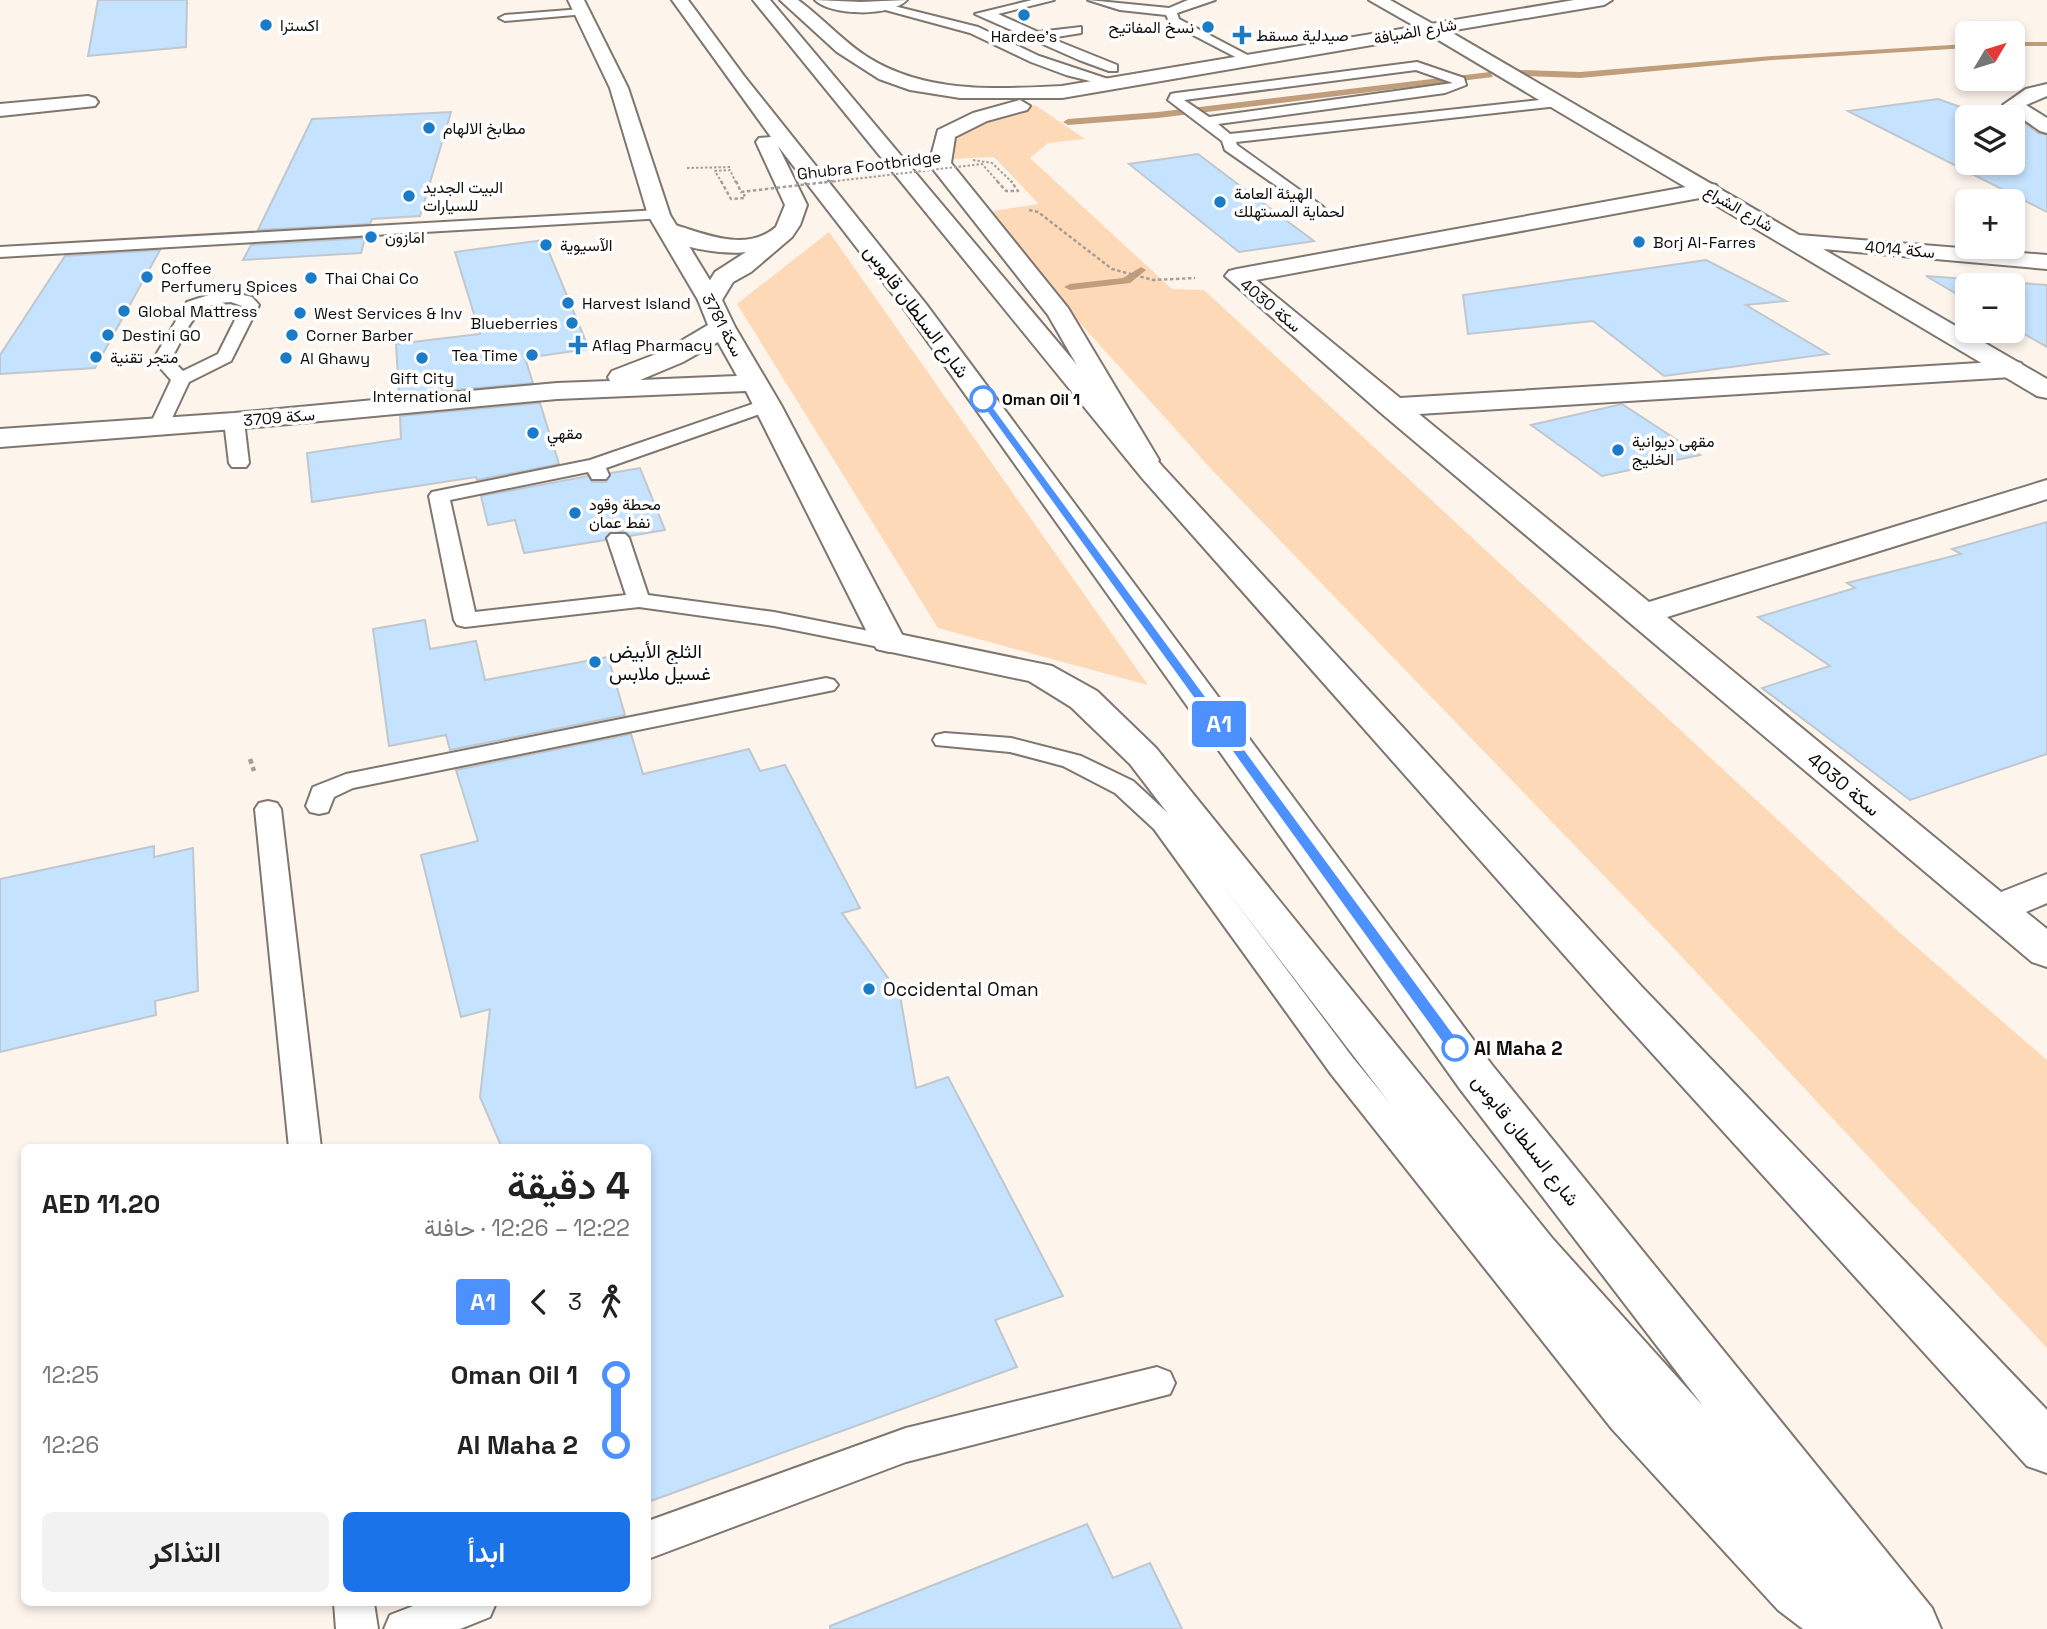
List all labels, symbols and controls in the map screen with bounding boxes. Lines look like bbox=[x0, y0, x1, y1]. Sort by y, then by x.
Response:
marker: Hardee's bbox=[1016, 7, 1032, 23]
street label: شارع الضيافة bbox=[1372, 14, 1458, 50]
place label: اكسترا bbox=[280, 15, 319, 36]
marker: اكسترا bbox=[258, 17, 274, 33]
place label: نسخ المفاتيح bbox=[1109, 17, 1194, 39]
marker: نسخ المفاتيح bbox=[1200, 19, 1216, 35]
north arrow bbox=[1955, 21, 2025, 91]
map controls bbox=[1955, 21, 2025, 343]
place label: صيدلية مسقط bbox=[1256, 25, 1349, 46]
place label: Hardee's bbox=[991, 26, 1057, 47]
marker: صيدلية مسقط bbox=[1234, 27, 1250, 43]
button: layers bbox=[1955, 105, 2025, 175]
place label: مطابخ الالهام bbox=[443, 118, 525, 140]
marker: مطابخ الالهام bbox=[421, 120, 437, 136]
street label: Ghubra Footbridge bbox=[796, 146, 942, 185]
place label: البيت الجديد للسيارات bbox=[423, 177, 503, 216]
street label: شارع الشراع bbox=[1700, 180, 1777, 237]
place label: الهيئة العامة لحماية المستهلك bbox=[1234, 183, 1345, 222]
marker: البيت الجديد للسيارات bbox=[401, 188, 417, 204]
button: + bbox=[1955, 189, 2025, 259]
marker: الهيئة العامة لحماية المستهلك bbox=[1212, 194, 1228, 210]
place label: امازون bbox=[385, 227, 425, 248]
marker: امازون bbox=[363, 229, 379, 245]
place label: Borj Al-Farres bbox=[1653, 232, 1756, 253]
marker: Borj Al-Farres bbox=[1631, 234, 1647, 250]
place label: الآسيوية bbox=[560, 235, 613, 256]
street label: سكة 4014 bbox=[1864, 236, 1936, 263]
marker: الآسيوية bbox=[538, 237, 554, 253]
street label: شارع السلطان قابوس bbox=[858, 240, 975, 383]
place label: Coffee Perfumery Spices bbox=[161, 258, 297, 297]
place label: Thai Chai Co bbox=[325, 268, 419, 289]
marker: Coffee Perfumery Spices bbox=[139, 269, 155, 285]
marker: Thai Chai Co bbox=[303, 270, 319, 286]
button: − bbox=[1955, 273, 2025, 343]
street label: سكة 4030 bbox=[1236, 274, 1306, 337]
street label: سكة 3781 bbox=[697, 290, 748, 360]
place label: Harvest Island bbox=[582, 293, 691, 314]
marker: Harvest Island bbox=[560, 295, 576, 311]
place label: Global Mattress bbox=[138, 301, 258, 322]
marker: Global Mattress bbox=[116, 303, 132, 319]
place label: West Services & Inv bbox=[314, 303, 463, 324]
marker: West Services & Inv bbox=[292, 305, 308, 321]
place label: Blueberries bbox=[471, 313, 558, 334]
marker: Blueberries bbox=[564, 315, 580, 331]
place label: Destini GO bbox=[122, 325, 201, 346]
place label: Corner Barber bbox=[306, 325, 413, 346]
marker: Destini GO bbox=[100, 327, 116, 343]
marker: Corner Barber bbox=[284, 327, 300, 343]
place label: Aflag Pharmacy bbox=[592, 335, 713, 356]
marker: Aflag Pharmacy bbox=[570, 337, 586, 353]
place label: Tea Time bbox=[451, 345, 518, 366]
place label: متجر تقنية bbox=[110, 347, 178, 368]
marker: Tea Time bbox=[524, 347, 540, 363]
place label: Al Ghawy bbox=[300, 348, 370, 369]
marker: متجر تقنية bbox=[88, 349, 104, 365]
marker: Al Ghawy bbox=[278, 350, 294, 366]
marker: Gift City International bbox=[414, 350, 430, 366]
place label: Gift City International bbox=[373, 368, 471, 407]
marker: Oman Oil 1 bbox=[970, 386, 996, 412]
place label: Oman Oil 1 bbox=[1002, 389, 1080, 410]
street label: سكة 3709 bbox=[242, 404, 316, 431]
place label: مقهي bbox=[547, 423, 582, 447]
marker: مقهي bbox=[525, 425, 541, 441]
place label: مقهى ديوانية الخليج bbox=[1632, 431, 1715, 471]
marker: مقهى ديوانية الخليج bbox=[1610, 442, 1626, 458]
place label: محطة وقود نفط عمان bbox=[589, 494, 661, 533]
marker: محطة وقود نفط عمان bbox=[567, 505, 583, 521]
place label: الثلج الأبيض غسيل ملابس bbox=[609, 639, 711, 686]
marker: الثلج الأبيض غسيل ملابس bbox=[587, 654, 603, 670]
line badge: A1 bbox=[1188, 701, 1250, 747]
text: A1 bbox=[1206, 708, 1232, 739]
street label: سكة 4030 bbox=[1802, 747, 1885, 822]
place label: Occidental Oman bbox=[883, 977, 1039, 1002]
marker: Occidental Oman bbox=[861, 981, 877, 997]
marker: Al Maha 2 bbox=[1442, 1035, 1468, 1061]
place label: Al Maha 2 bbox=[1474, 1036, 1562, 1061]
street label: شارع السلطان قابوس bbox=[1466, 1069, 1585, 1211]
text: 4 دقيقة bbox=[507, 1162, 630, 1210]
text: AED 11.20 bbox=[42, 1187, 160, 1221]
text: 12:22 – 12:26 · حافلة bbox=[424, 1213, 630, 1243]
icon: back bbox=[520, 1283, 558, 1321]
icon: walk bbox=[592, 1283, 630, 1321]
text: A1 bbox=[470, 1286, 496, 1317]
text: 3 bbox=[568, 1287, 582, 1317]
text: Oman Oil 1 bbox=[451, 1358, 578, 1392]
text: 12:25 bbox=[42, 1360, 99, 1390]
text: Al Maha 2 bbox=[457, 1428, 578, 1462]
text: 12:26 bbox=[42, 1430, 99, 1460]
button: التذاكر bbox=[42, 1512, 329, 1592]
button: ابدأ bbox=[343, 1512, 630, 1592]

